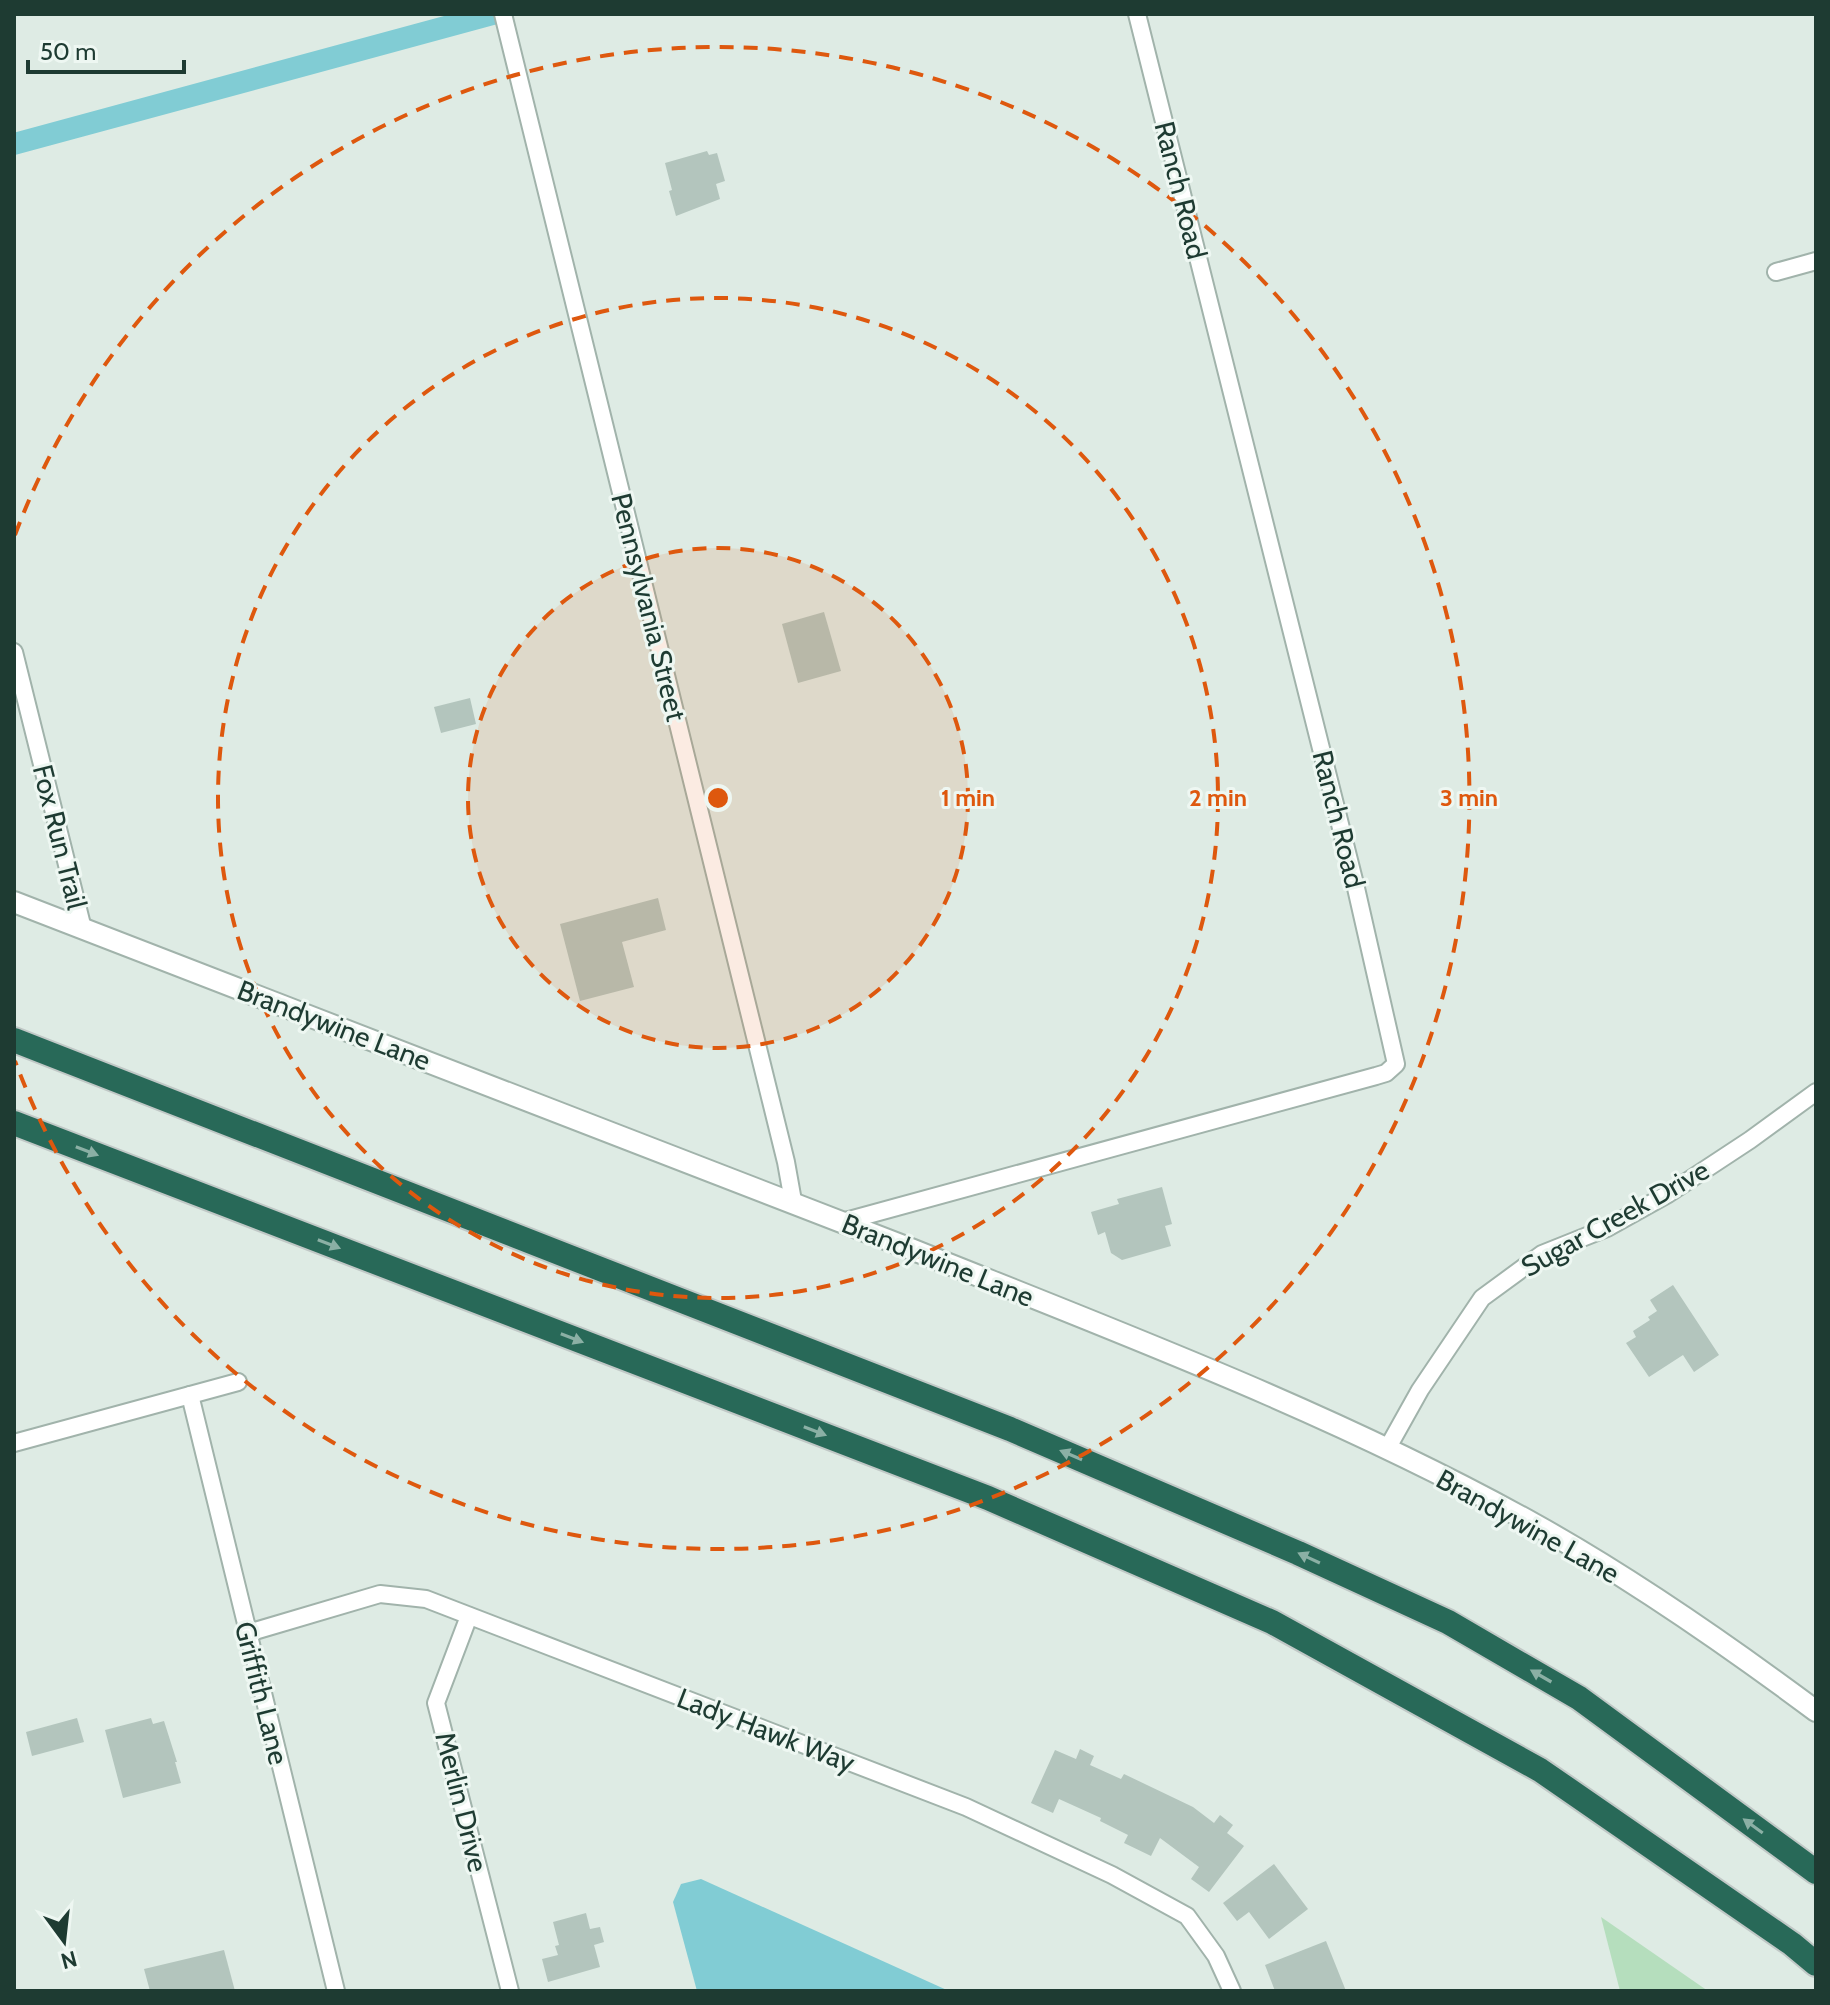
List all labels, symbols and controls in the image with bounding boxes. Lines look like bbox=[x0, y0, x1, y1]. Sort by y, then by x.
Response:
scale bar bbox=[28, 24, 184, 74]
text: 50 m bbox=[40, 37, 96, 66]
street label: Ranch Road bbox=[1147, 118, 1215, 262]
street label: Pennsylvania Street bbox=[604, 489, 694, 725]
street label: Ranch Road bbox=[1305, 747, 1373, 891]
street label: Fox Run Trail bbox=[26, 761, 95, 913]
text: 1 min bbox=[941, 783, 995, 812]
text: 2 min bbox=[1189, 783, 1247, 812]
text: 3 min bbox=[1440, 783, 1498, 812]
centre of rings bbox=[704, 784, 732, 812]
street label: Brandywine Lane bbox=[233, 973, 435, 1077]
one-way arrow bbox=[75, 1145, 99, 1158]
street label: Sugar Creek Drive bbox=[1515, 1152, 1715, 1284]
street label: Brandywine Lane bbox=[837, 1206, 1039, 1314]
one-way arrow bbox=[317, 1238, 341, 1251]
one-way arrow bbox=[560, 1332, 584, 1345]
one-way arrow bbox=[803, 1425, 827, 1438]
one-way arrow bbox=[1059, 1448, 1083, 1461]
street label: Brandywine Lane bbox=[1431, 1462, 1625, 1590]
one-way arrow bbox=[1298, 1551, 1321, 1565]
street label: Griffith Lane bbox=[228, 1618, 296, 1768]
one-way arrow bbox=[1530, 1669, 1552, 1683]
street label: Lady Hawk Way bbox=[672, 1681, 860, 1779]
street label: Merlin Drive bbox=[428, 1729, 496, 1875]
one-way arrow bbox=[1743, 1818, 1763, 1834]
north arrow bbox=[24, 1901, 104, 1981]
text: N bbox=[58, 1945, 80, 1975]

